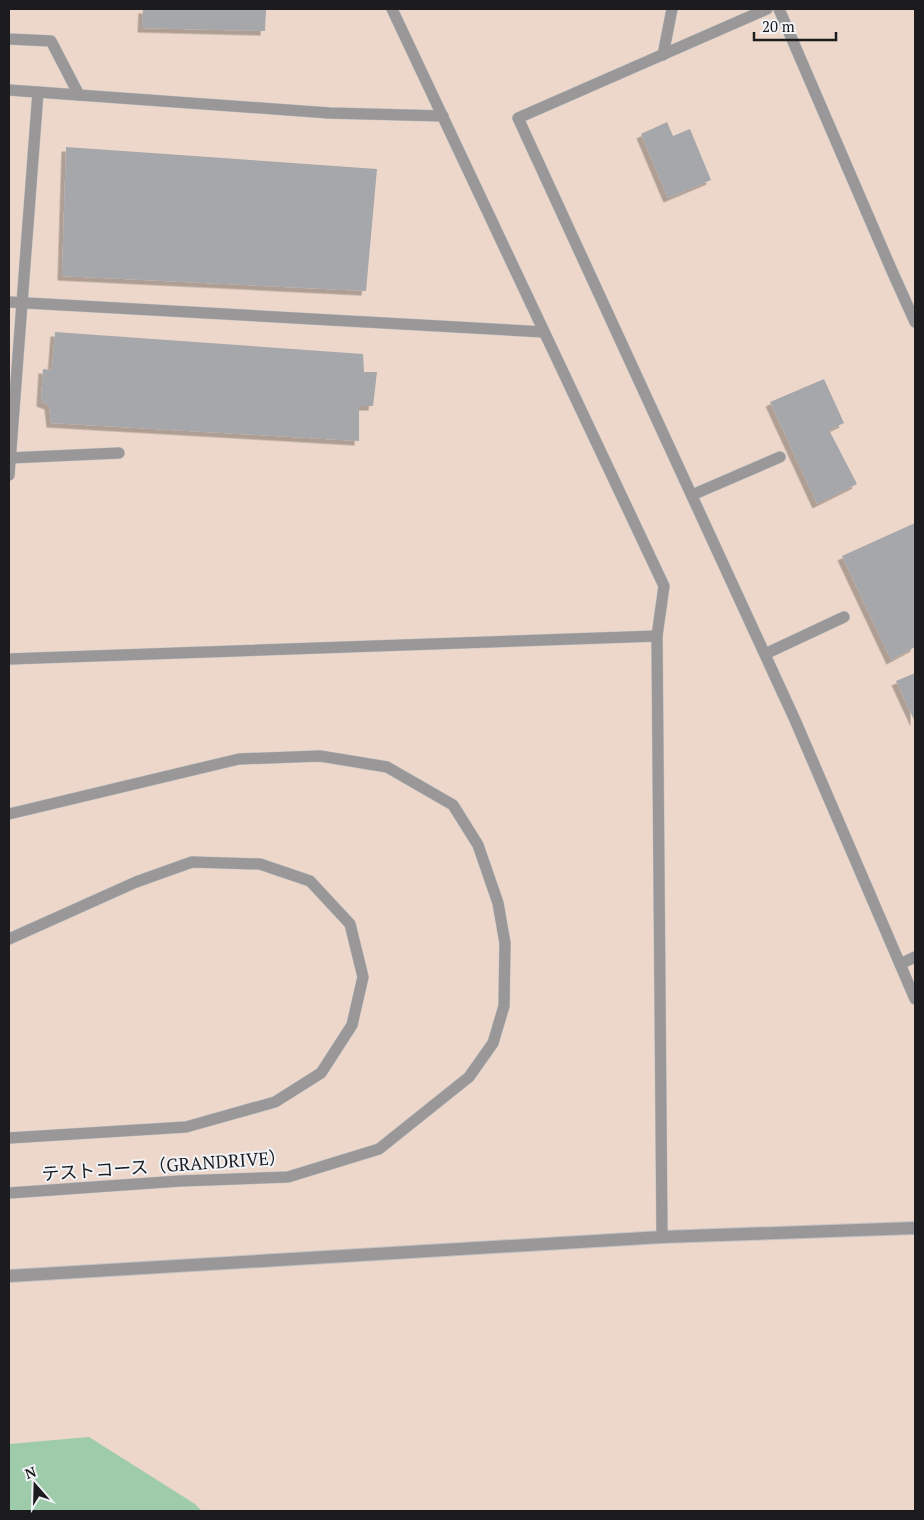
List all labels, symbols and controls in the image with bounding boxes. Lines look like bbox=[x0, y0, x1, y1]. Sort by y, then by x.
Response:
scale bar bbox=[754, 10, 836, 42]
text: 20 m bbox=[762, 16, 795, 36]
street label: テストコース（GRANDRIVE） bbox=[41, 1144, 287, 1186]
north arrow bbox=[10, 1460, 60, 1510]
text: N bbox=[22, 1461, 39, 1483]

